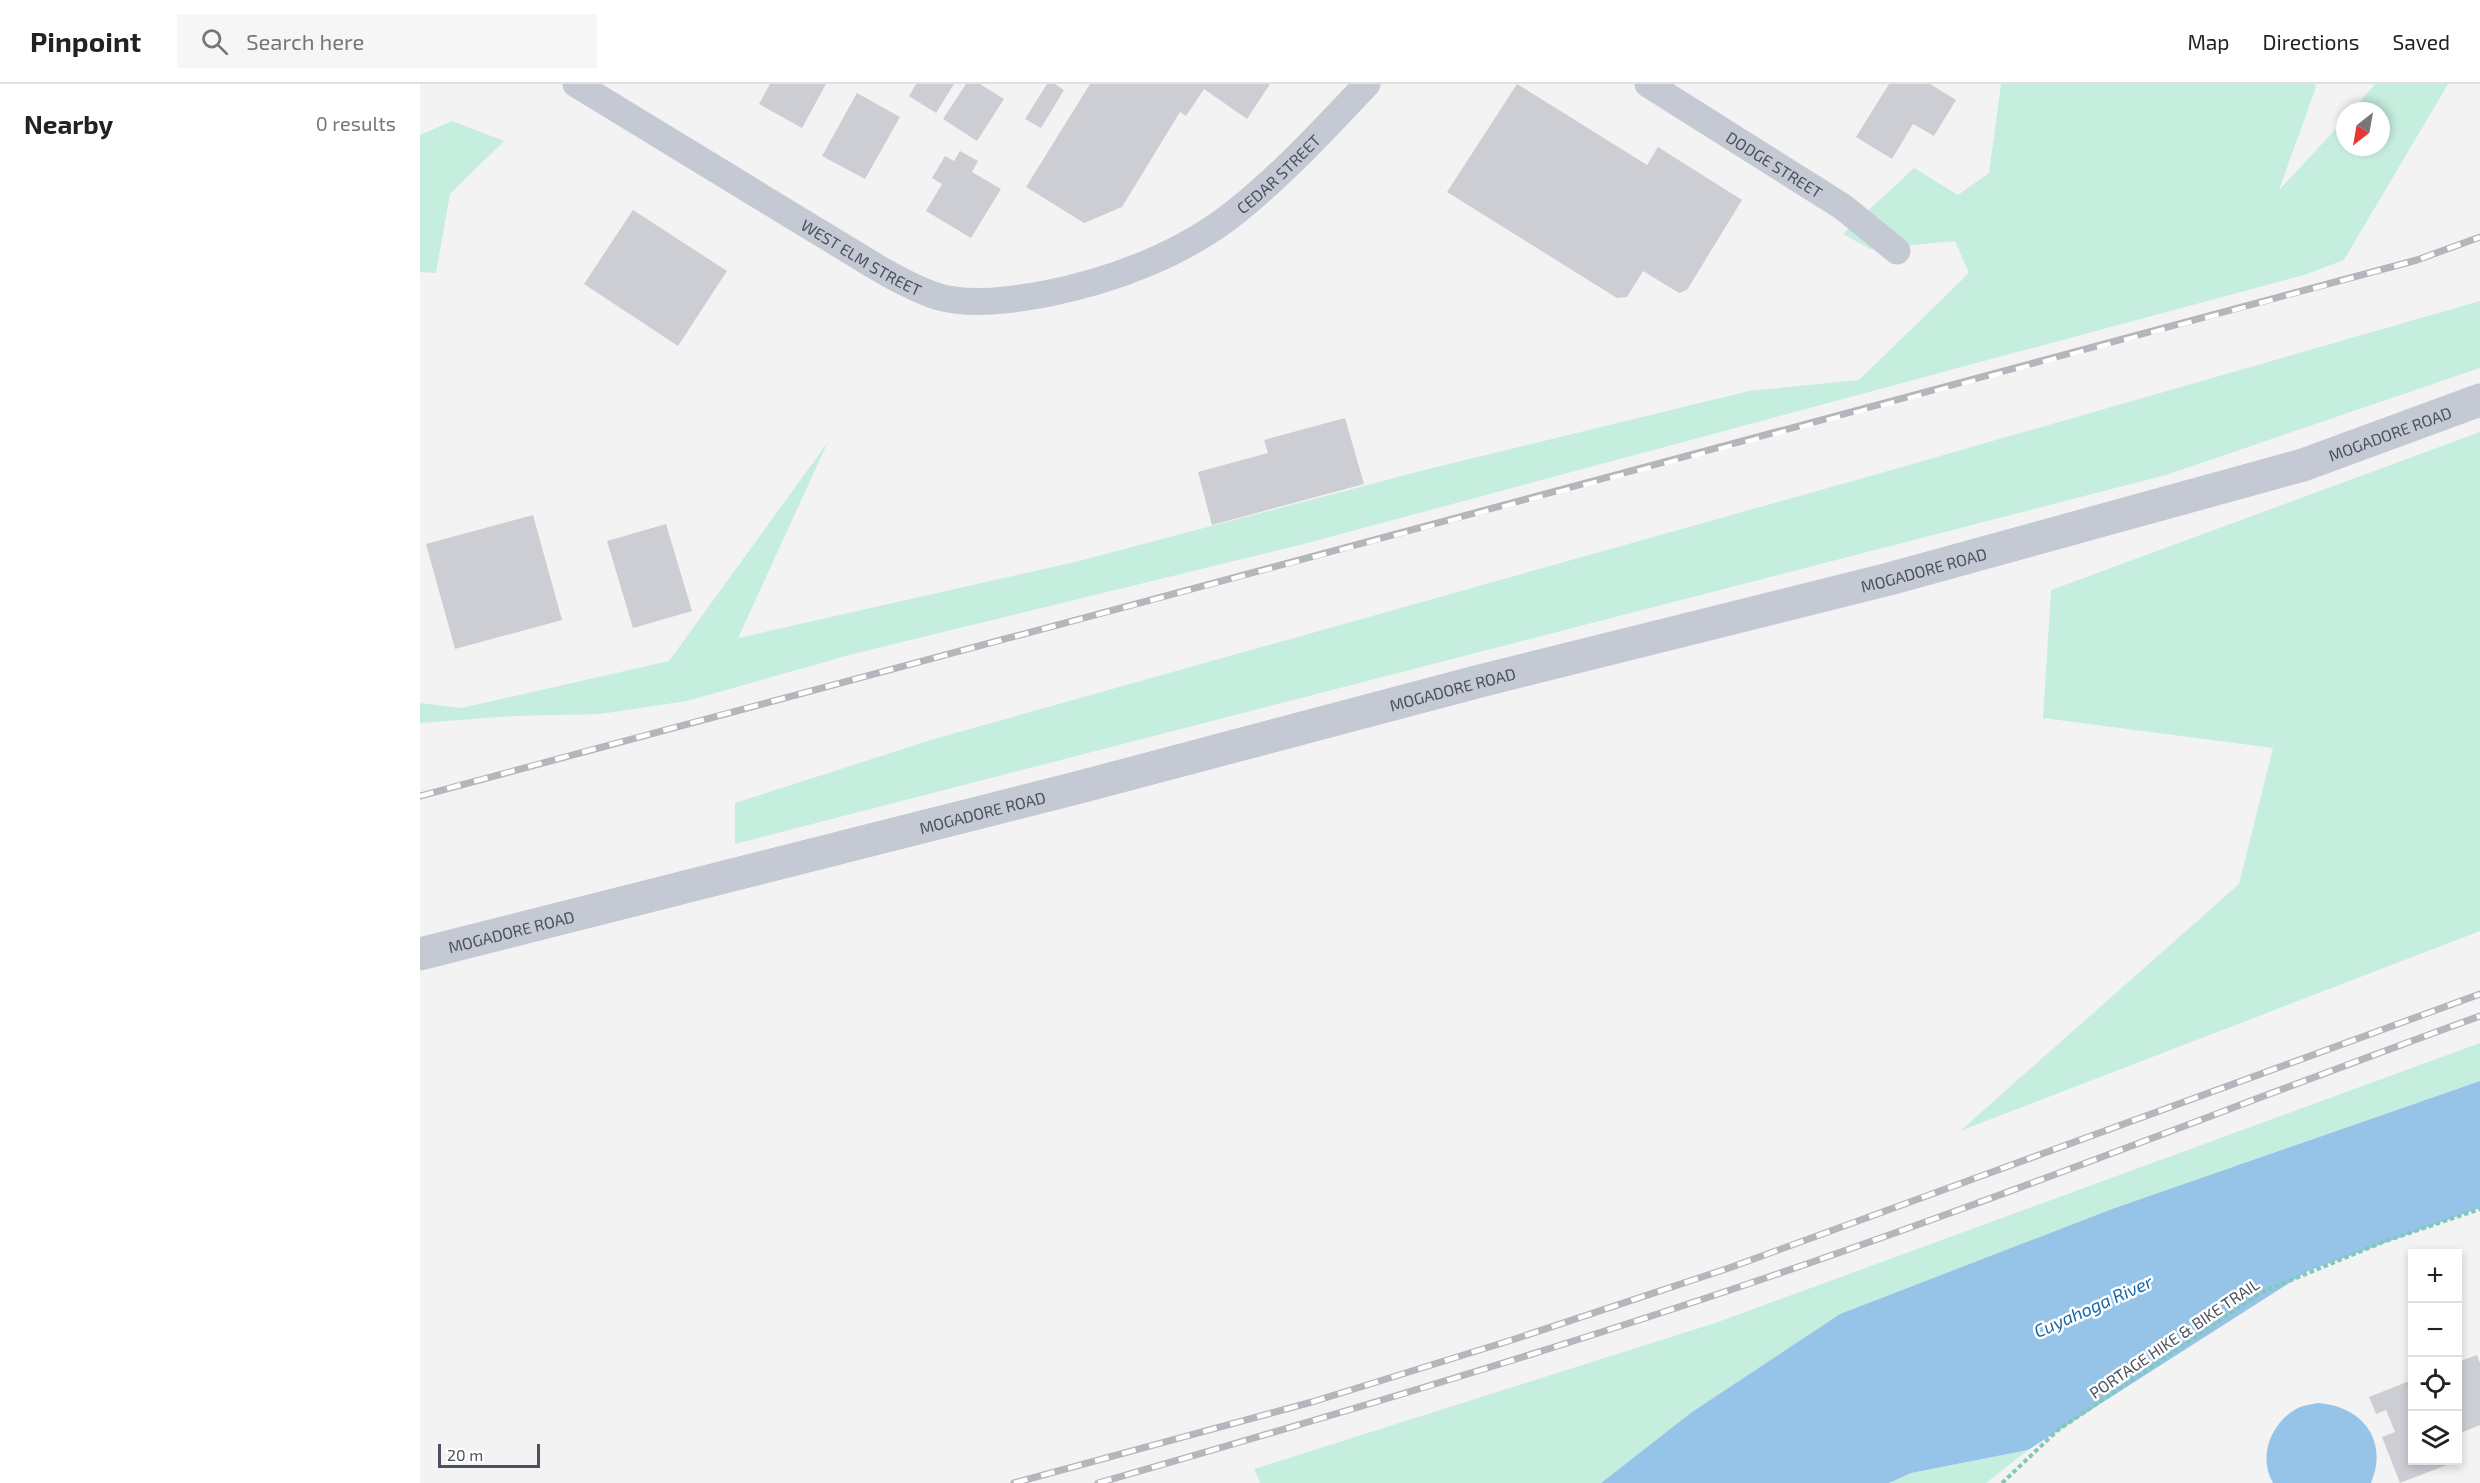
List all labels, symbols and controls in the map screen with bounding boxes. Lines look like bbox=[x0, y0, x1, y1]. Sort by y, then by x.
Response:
search box bbox=[177, 14, 597, 68]
text: Pinpoint bbox=[30, 24, 141, 58]
icon: search bbox=[198, 25, 231, 58]
text: Search here bbox=[246, 28, 364, 54]
text: Map bbox=[2187, 29, 2230, 54]
text: Directions bbox=[2263, 29, 2359, 54]
text: Saved bbox=[2392, 29, 2450, 54]
north arrow bbox=[2336, 102, 2390, 156]
text: Nearby bbox=[24, 108, 113, 139]
text: 0 results bbox=[316, 111, 396, 135]
street label: DODGE STREET bbox=[1723, 127, 1826, 201]
street label: CEDAR STREET bbox=[1232, 130, 1324, 217]
street label: WEST ELM STREET bbox=[798, 214, 925, 299]
street label: MOGADORE ROAD bbox=[2326, 402, 2454, 464]
street label: MOGADORE ROAD bbox=[1859, 543, 1989, 595]
street label: MOGADORE ROAD bbox=[1387, 663, 1517, 714]
street label: MOGADORE ROAD bbox=[917, 787, 1047, 837]
street label: MOGADORE ROAD bbox=[446, 906, 576, 956]
map controls bbox=[2408, 1249, 2462, 1465]
button: + bbox=[2408, 1249, 2462, 1303]
water label: Cuyahoga River bbox=[2030, 1270, 2157, 1342]
street label: PORTAGE HIKE & BIKE TRAIL bbox=[2086, 1274, 2262, 1402]
button: − bbox=[2408, 1303, 2462, 1357]
button: locate bbox=[2408, 1357, 2462, 1411]
button: layers bbox=[2408, 1411, 2462, 1465]
scale bar bbox=[438, 1441, 540, 1468]
text: 20 m bbox=[447, 1445, 483, 1464]

